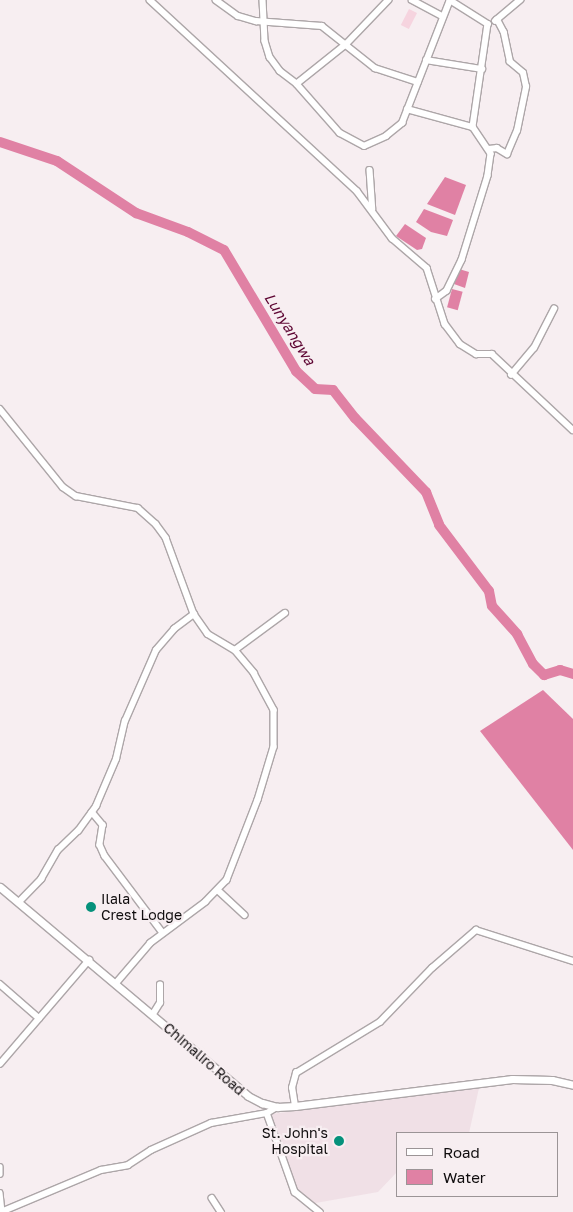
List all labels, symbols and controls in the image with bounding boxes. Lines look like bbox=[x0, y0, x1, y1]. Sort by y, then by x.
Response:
water label: Lunyangwa bbox=[261, 290, 319, 368]
place label: Ilala Crest Lodge bbox=[101, 891, 182, 924]
marker: Ilala Crest Lodge bbox=[85, 901, 97, 913]
street label: Chimaliro Road bbox=[160, 1019, 248, 1099]
place label: St. John's Hospital bbox=[262, 1125, 328, 1158]
legend bbox=[396, 1132, 558, 1197]
marker: St. John's Hospital bbox=[332, 1134, 346, 1148]
text: Road bbox=[443, 1143, 480, 1161]
text: Water bbox=[443, 1168, 486, 1186]

